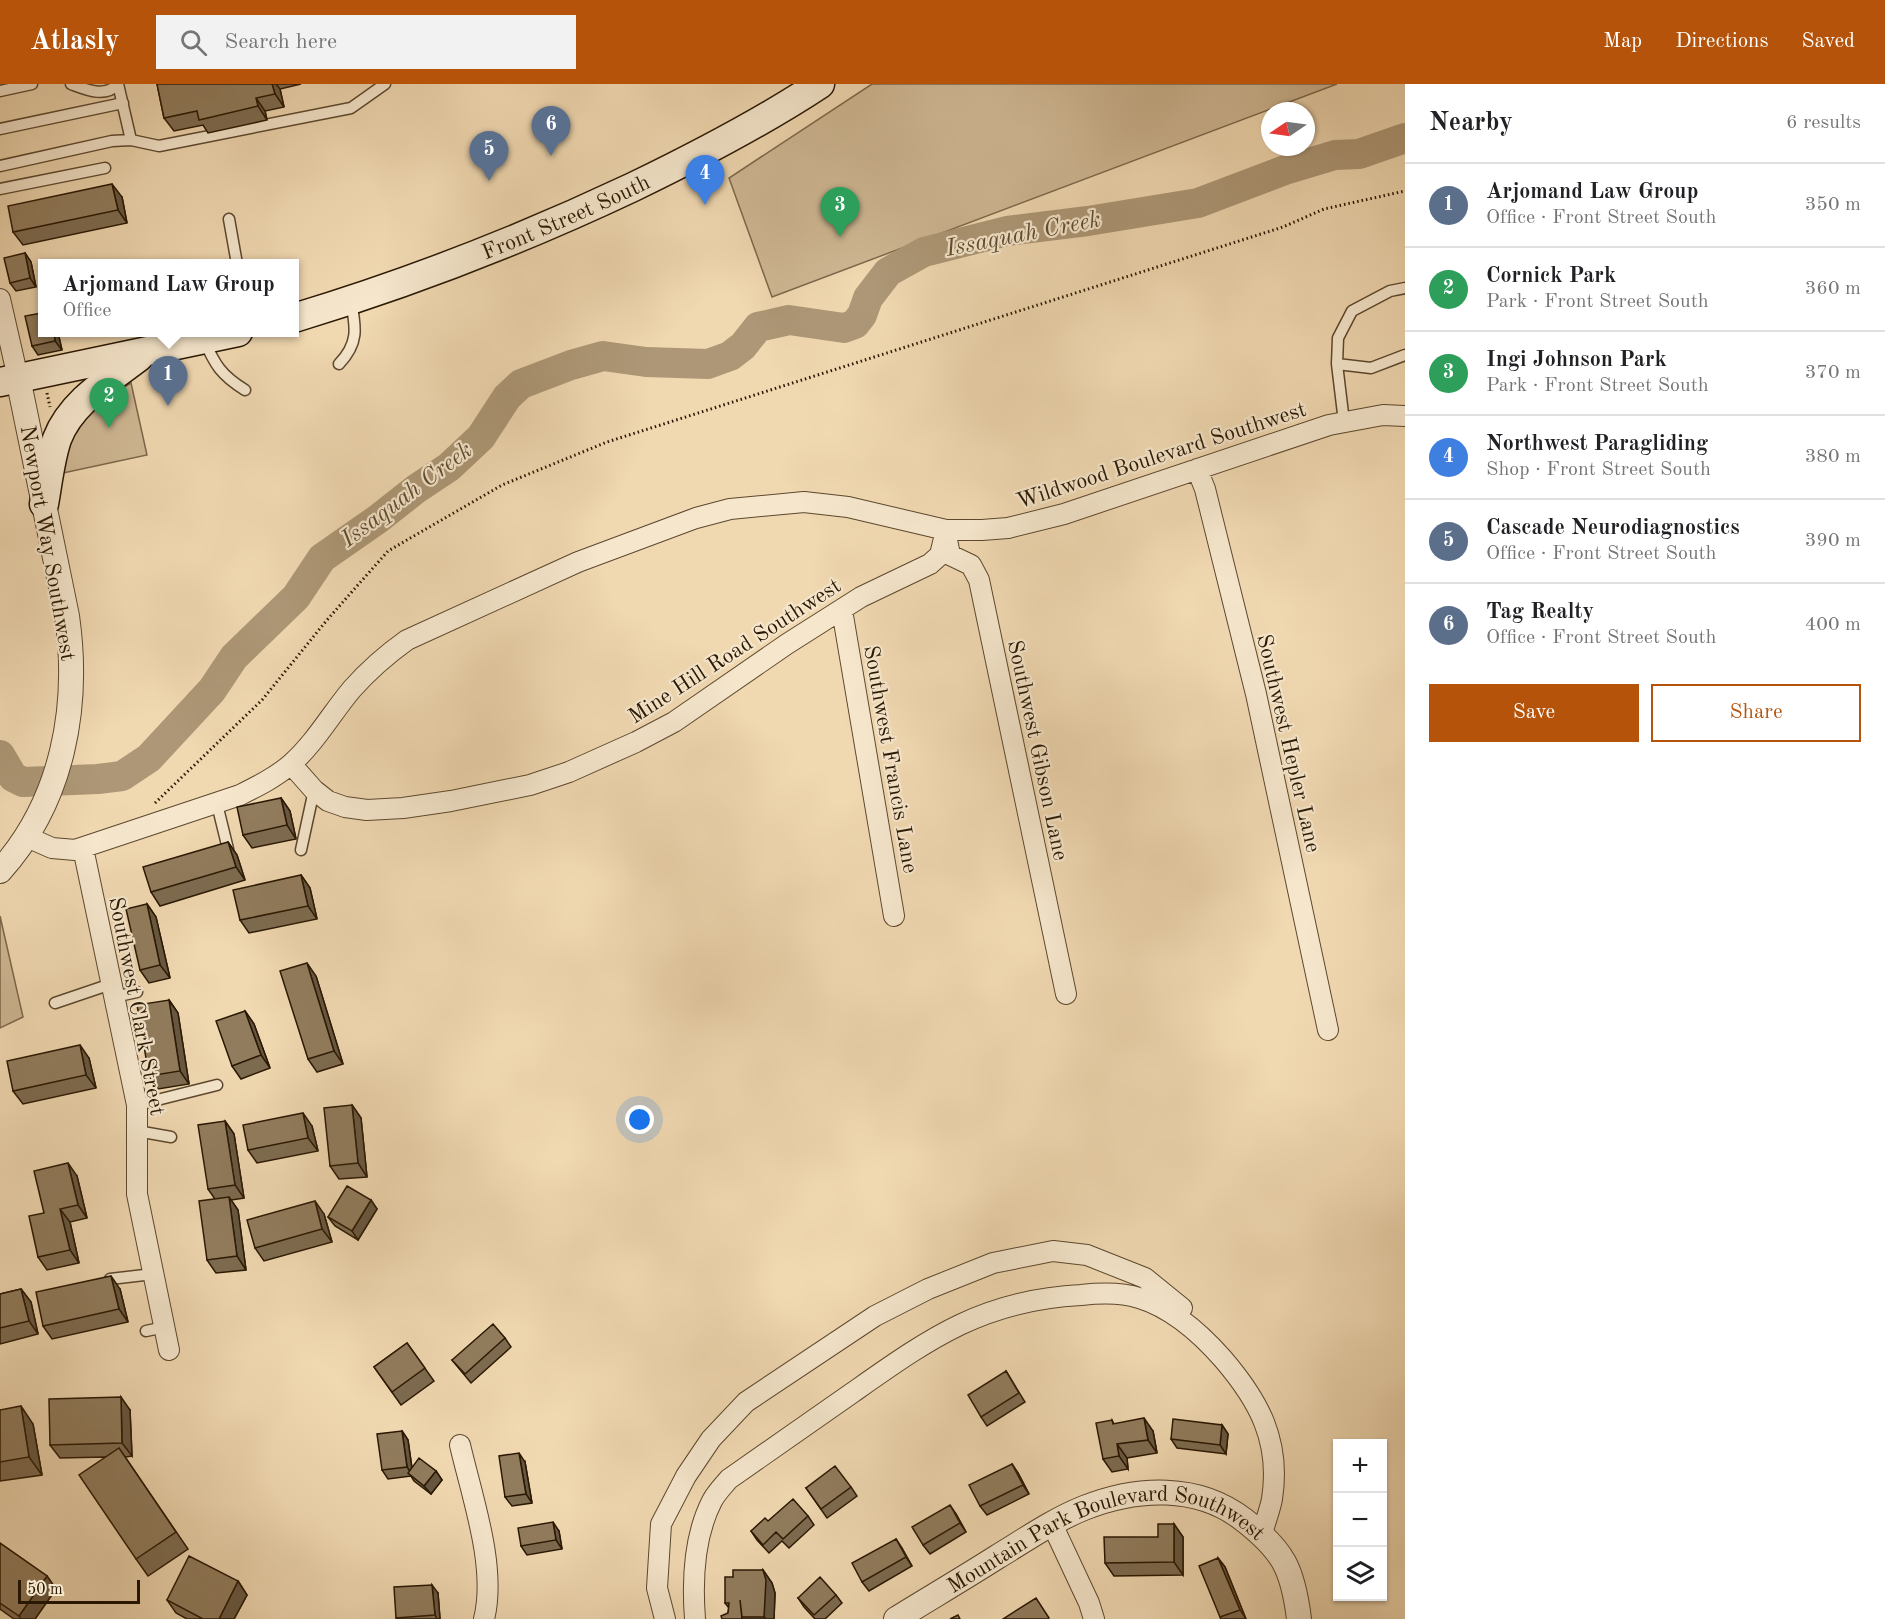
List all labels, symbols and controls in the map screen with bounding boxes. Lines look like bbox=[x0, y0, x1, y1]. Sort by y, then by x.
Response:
search box bbox=[156, 15, 576, 69]
icon: search bbox=[177, 26, 210, 59]
text: Atlasly bbox=[30, 28, 120, 56]
text: Search here bbox=[225, 31, 337, 53]
text: Map bbox=[1603, 31, 1642, 52]
text: Directions bbox=[1675, 31, 1769, 52]
text: Saved bbox=[1802, 31, 1855, 52]
north arrow bbox=[1261, 102, 1315, 156]
pin: 6 bbox=[532, 106, 570, 156]
text: Nearby bbox=[1429, 110, 1513, 136]
text: 6 results bbox=[1786, 113, 1861, 133]
pin: 5 bbox=[470, 132, 508, 181]
pin: 4 bbox=[686, 156, 724, 205]
street label: Front Street South bbox=[479, 172, 654, 264]
text: Arjomand Law Group bbox=[1486, 181, 1698, 203]
pin: 3 bbox=[820, 188, 860, 237]
text: 1 bbox=[1443, 195, 1454, 215]
text: 350 m bbox=[1805, 195, 1861, 215]
water label: Issaquah Creek bbox=[943, 208, 1103, 262]
text: Office · Front Street South bbox=[1486, 208, 1716, 228]
popup bbox=[38, 259, 299, 337]
text: Cornick Park bbox=[1486, 265, 1616, 287]
text: Arjomand Law Group bbox=[62, 274, 275, 296]
text: 2 bbox=[1443, 279, 1454, 299]
text: 360 m bbox=[1805, 279, 1861, 299]
text: Park · Front Street South bbox=[1486, 292, 1709, 312]
text: Office bbox=[62, 301, 111, 321]
text: Ingi Johnson Park bbox=[1486, 349, 1667, 371]
pin: 1 bbox=[148, 356, 188, 406]
text: 3 bbox=[1443, 363, 1454, 383]
text: 370 m bbox=[1805, 363, 1861, 383]
text: Park · Front Street South bbox=[1486, 376, 1709, 396]
pin: 2 bbox=[90, 378, 128, 428]
street label: Wildwood Boulevard Southwest bbox=[1014, 399, 1309, 513]
street label: Newport Way Southwest bbox=[15, 424, 79, 663]
text: Northwest Paragliding bbox=[1486, 433, 1708, 455]
water label: Issaquah Creek bbox=[336, 439, 477, 553]
text: 4 bbox=[1443, 447, 1454, 467]
text: 380 m bbox=[1805, 447, 1861, 467]
text: Shop · Front Street South bbox=[1486, 460, 1711, 480]
text: Cascade Neurodiagnostics bbox=[1486, 517, 1740, 539]
text: 5 bbox=[1443, 531, 1454, 551]
text: 390 m bbox=[1805, 531, 1861, 551]
text: Office · Front Street South bbox=[1486, 544, 1716, 564]
street label: Mine Hill Road Southwest bbox=[625, 575, 845, 729]
text: Tag Realty bbox=[1486, 601, 1594, 623]
text: 6 bbox=[1443, 615, 1454, 635]
text: 400 m bbox=[1805, 615, 1861, 635]
text: Office · Front Street South bbox=[1486, 628, 1716, 648]
street label: Southwest Hepler Lane bbox=[1252, 632, 1324, 855]
street label: Southwest Gibson Lane bbox=[1003, 638, 1071, 863]
street label: Southwest Francis Lane bbox=[859, 644, 921, 875]
button: Save bbox=[1429, 684, 1639, 742]
button: Share bbox=[1651, 684, 1861, 742]
street label: Southwest Clark Street bbox=[104, 895, 168, 1117]
your location bbox=[625, 1105, 654, 1134]
map controls bbox=[1333, 1439, 1387, 1601]
button: + bbox=[1333, 1439, 1387, 1493]
street label: Mountain Park Boulevard Southwest bbox=[944, 1483, 1269, 1598]
button: − bbox=[1333, 1493, 1387, 1547]
button: layers bbox=[1333, 1547, 1387, 1601]
scale bar bbox=[18, 1577, 140, 1604]
text: 50 m bbox=[27, 1582, 63, 1598]

